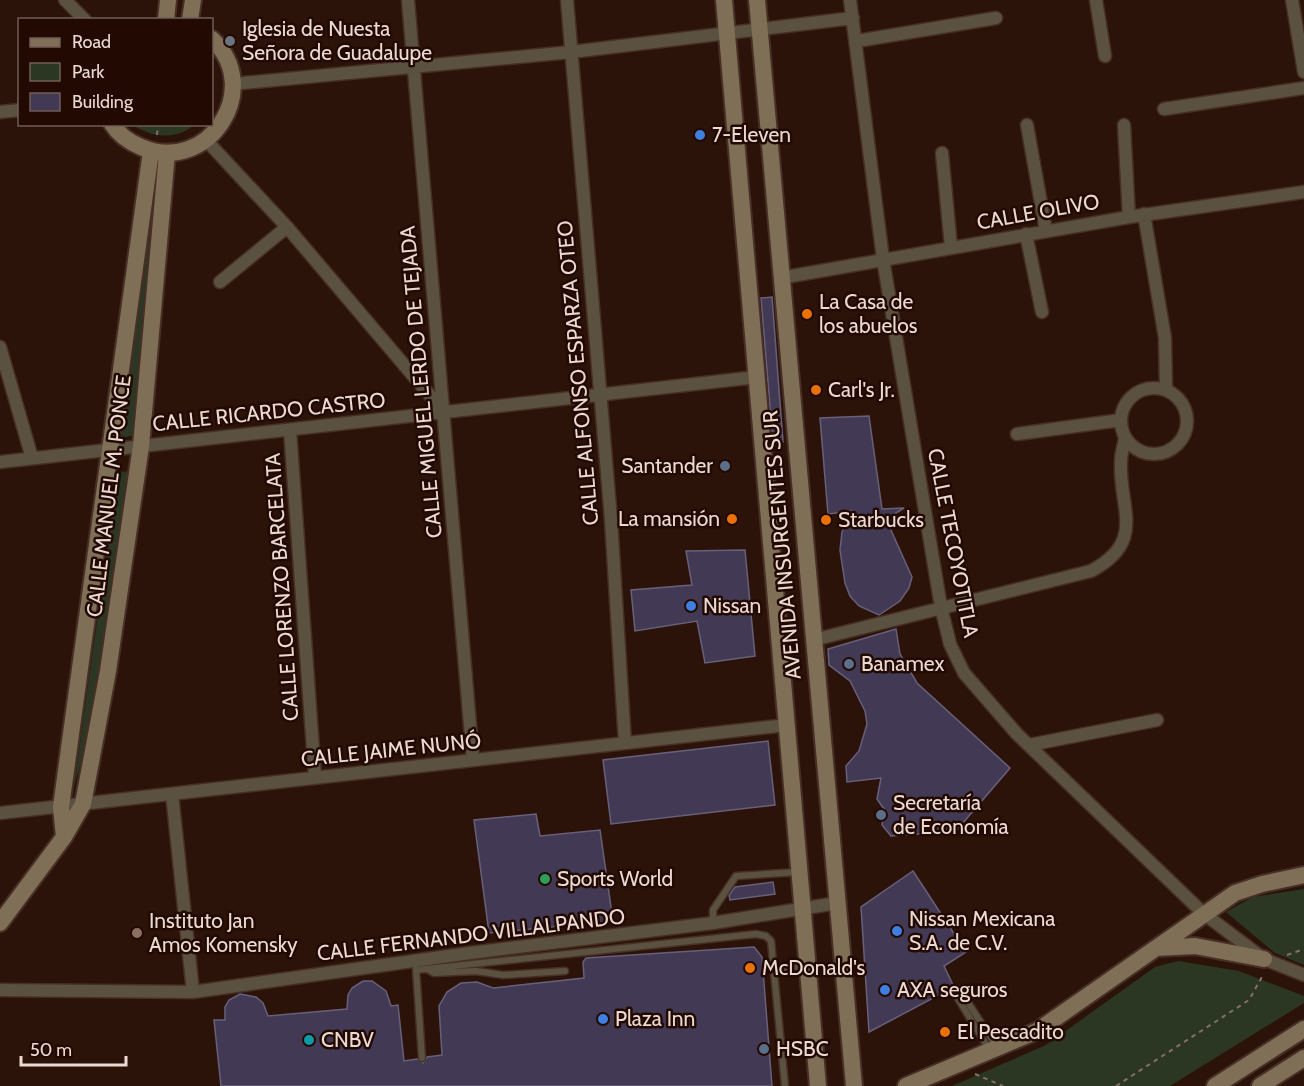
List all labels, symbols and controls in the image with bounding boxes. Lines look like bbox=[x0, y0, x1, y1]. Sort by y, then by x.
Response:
place label: Iglesia de Nuesta Señora de Guadalupe bbox=[242, 16, 432, 65]
legend bbox=[18, 18, 213, 126]
text: Road bbox=[72, 31, 111, 53]
marker: Iglesia de Nuesta Señora de Guadalupe bbox=[223, 34, 237, 48]
text: Park bbox=[72, 61, 105, 83]
text: Building bbox=[72, 91, 134, 113]
place label: 7-Eleven bbox=[712, 122, 791, 147]
marker: 7-Eleven bbox=[693, 128, 707, 142]
street label: CALLE OLIVO bbox=[975, 188, 1101, 235]
street label: CALLE ALFONSO ESPARZA OTEO bbox=[552, 220, 603, 527]
street label: CALLE MIGUEL LERDO DE TEJADA bbox=[394, 225, 447, 539]
place label: La Casa de los abuelos bbox=[819, 289, 918, 338]
marker: La Casa de los abuelos bbox=[800, 307, 814, 321]
street label: CALLE MANUEL M. PONCE bbox=[81, 373, 136, 618]
place label: Carl's Jr. bbox=[828, 377, 895, 402]
marker: Carl's Jr. bbox=[809, 383, 823, 397]
street label: CALLE RICARDO CASTRO bbox=[151, 387, 387, 436]
street label: AVENIDA INSURGENTES SUR bbox=[757, 409, 806, 681]
street label: CALLE TECOYOTITLA bbox=[923, 446, 984, 640]
street label: CALLE LORENZO BARCELATA bbox=[260, 452, 303, 722]
place label: Santander bbox=[621, 453, 713, 478]
marker: Santander bbox=[718, 459, 732, 473]
place label: La mansión bbox=[618, 506, 720, 531]
place label: Starbucks bbox=[838, 507, 924, 532]
marker: La mansión bbox=[725, 512, 739, 526]
marker: Starbucks bbox=[819, 513, 833, 527]
place label: Nissan bbox=[703, 593, 761, 618]
marker: Nissan bbox=[684, 599, 698, 613]
place label: Banamex bbox=[861, 651, 944, 676]
marker: Banamex bbox=[842, 657, 856, 671]
street label: CALLE JAIME NUNÓ bbox=[300, 728, 482, 771]
place label: Secretaría de Economía bbox=[893, 790, 1009, 839]
marker: Secretaría de Economía bbox=[874, 808, 888, 822]
place label: Sports World bbox=[557, 866, 673, 891]
marker: Sports World bbox=[538, 872, 552, 886]
street label: CALLE FERNANDO VILLALPANDO bbox=[315, 903, 626, 966]
place label: Nissan Mexicana S.A. de C.V. bbox=[909, 906, 1055, 955]
place label: Instituto Jan Amos Komensky bbox=[149, 908, 298, 957]
marker: Nissan Mexicana S.A. de C.V. bbox=[890, 924, 904, 938]
marker: Instituto Jan Amos Komensky bbox=[130, 926, 144, 940]
place label: McDonald's bbox=[762, 955, 866, 980]
marker: McDonald's bbox=[743, 961, 757, 975]
place label: AXA seguros bbox=[897, 977, 1008, 1002]
marker: AXA seguros bbox=[878, 983, 892, 997]
place label: Plaza Inn bbox=[615, 1006, 695, 1031]
marker: Plaza Inn bbox=[596, 1012, 610, 1026]
place label: El Pescadito bbox=[957, 1019, 1064, 1044]
marker: El Pescadito bbox=[938, 1025, 952, 1039]
place label: CNBV bbox=[321, 1027, 374, 1052]
scale bar bbox=[21, 1029, 126, 1067]
marker: CNBV bbox=[302, 1033, 316, 1047]
place label: HSBC bbox=[776, 1036, 829, 1061]
text: 50 m bbox=[30, 1039, 72, 1061]
marker: HSBC bbox=[757, 1042, 771, 1056]

